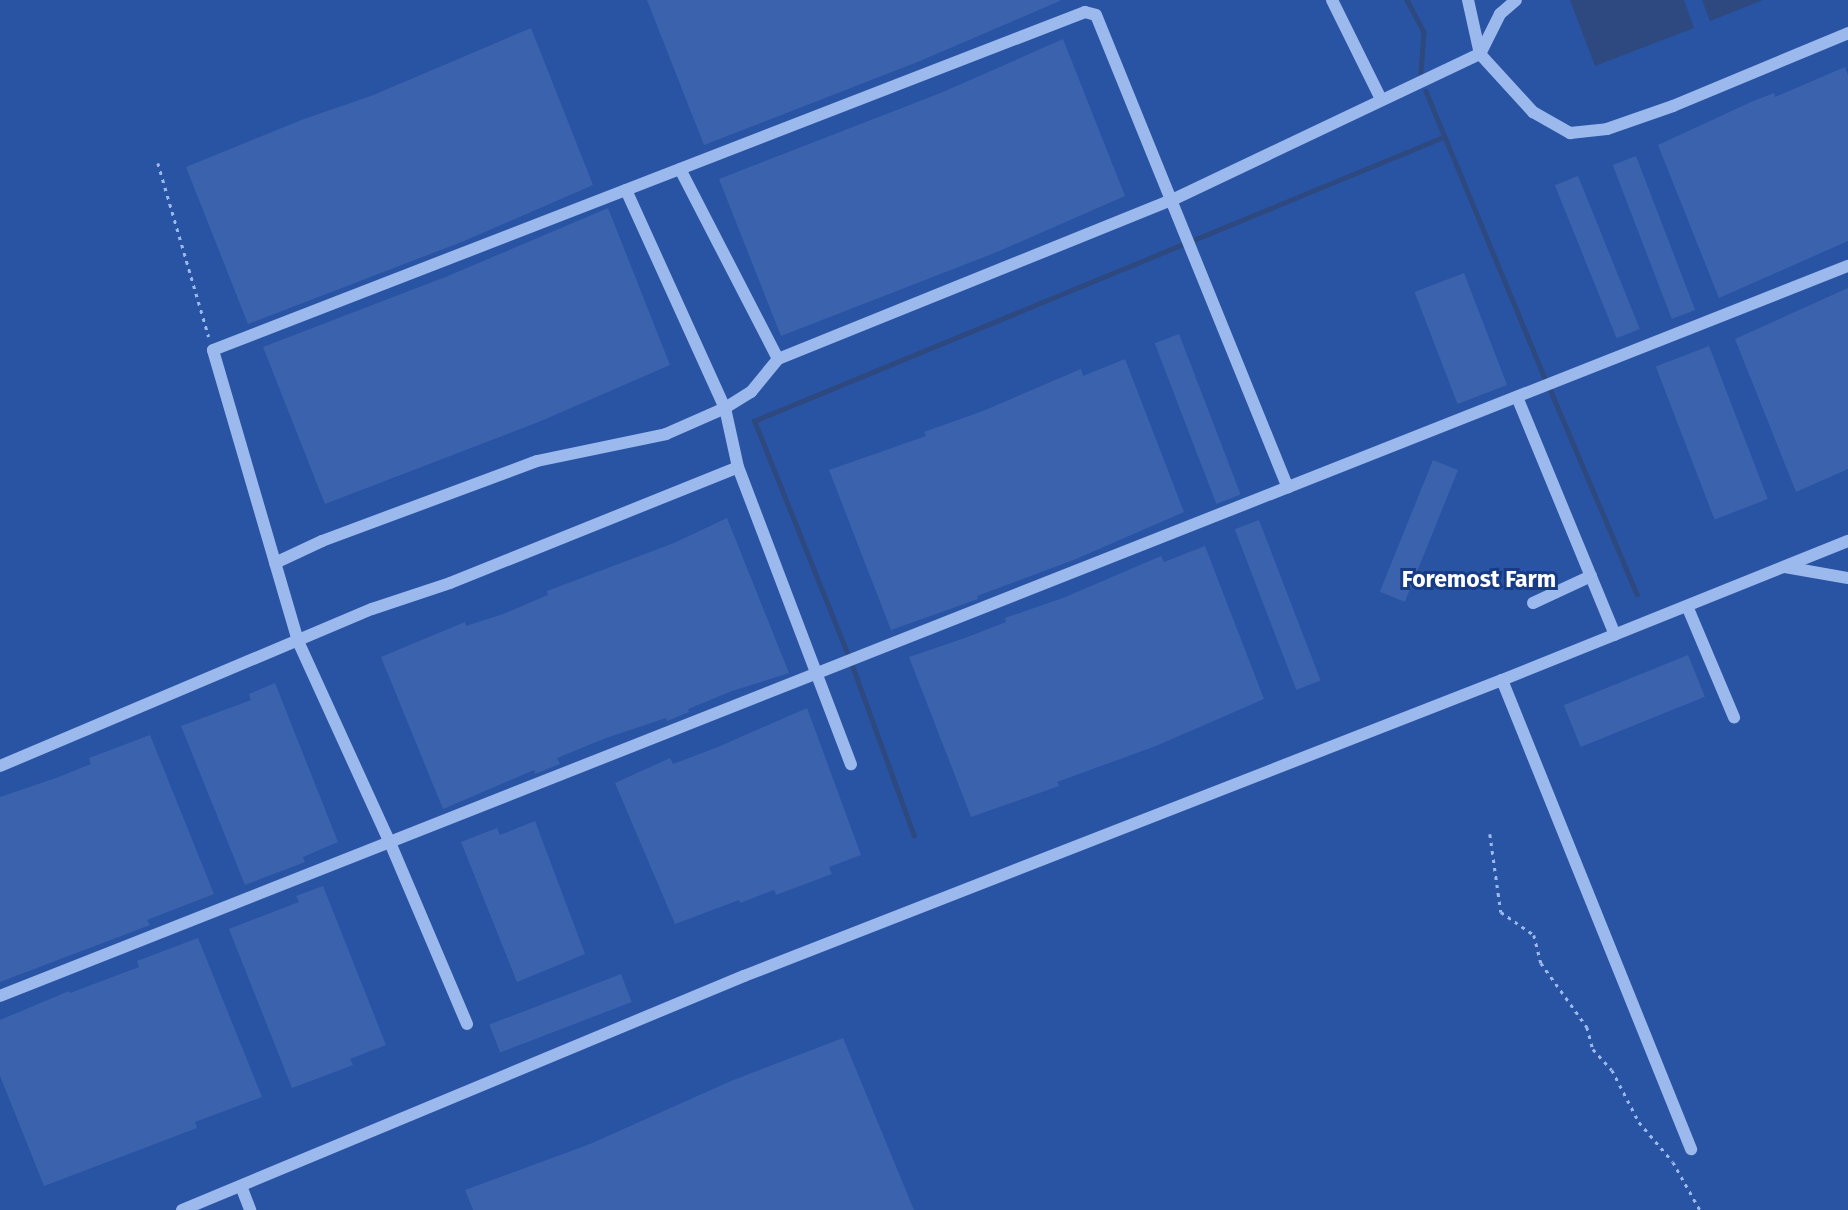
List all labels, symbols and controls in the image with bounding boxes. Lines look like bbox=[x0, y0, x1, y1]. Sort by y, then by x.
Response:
district label: Foremost Farm bbox=[1402, 565, 1556, 593]

